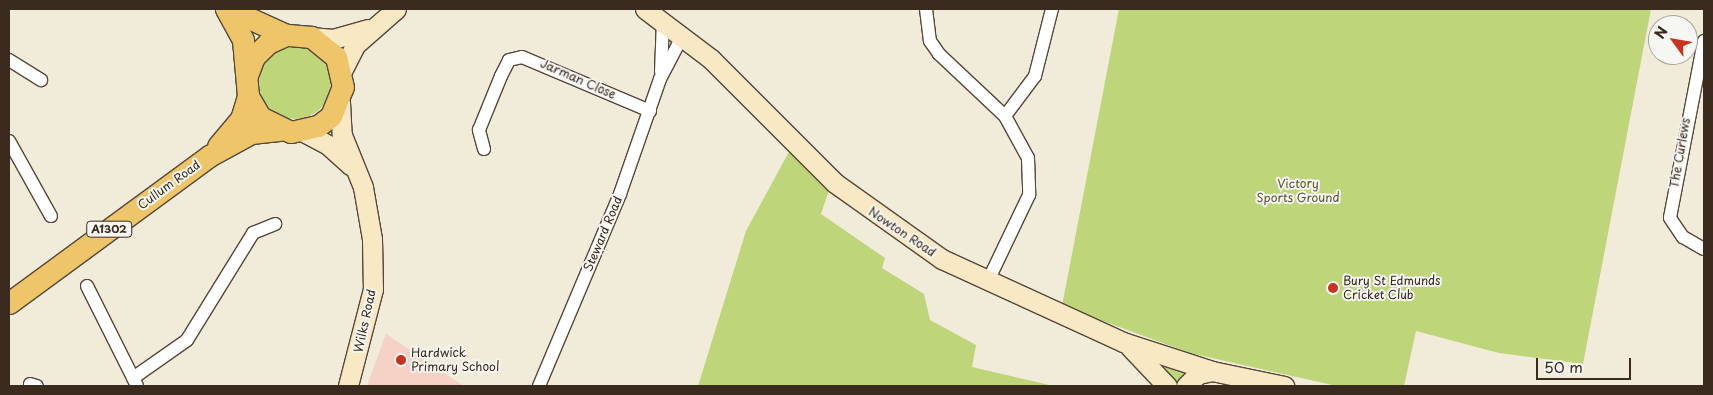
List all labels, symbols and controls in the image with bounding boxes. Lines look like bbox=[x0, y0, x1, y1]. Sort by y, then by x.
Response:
north arrow bbox=[1648, 15, 1698, 65]
text: N bbox=[1649, 22, 1673, 43]
street label: Jarman Close bbox=[538, 56, 618, 102]
street label: The Curlews bbox=[1667, 117, 1693, 189]
street label: Cullum Road bbox=[135, 158, 203, 212]
park label: Victory Sports Ground bbox=[1256, 177, 1340, 205]
street label: Steward Road bbox=[580, 194, 626, 274]
street label: Nowton Road bbox=[866, 204, 938, 260]
road number: A1302 bbox=[85, 220, 133, 238]
place label: Bury St Edmunds Cricket Club bbox=[1343, 274, 1441, 302]
marker: Bury St Edmunds Cricket Club bbox=[1327, 282, 1339, 294]
street label: Wilks Road bbox=[351, 288, 379, 354]
place label: Hardwick Primary School bbox=[411, 346, 499, 374]
scale bar bbox=[1538, 348, 1633, 380]
marker: Hardwick Primary School bbox=[395, 354, 407, 366]
text: 50 m bbox=[1544, 355, 1583, 378]

